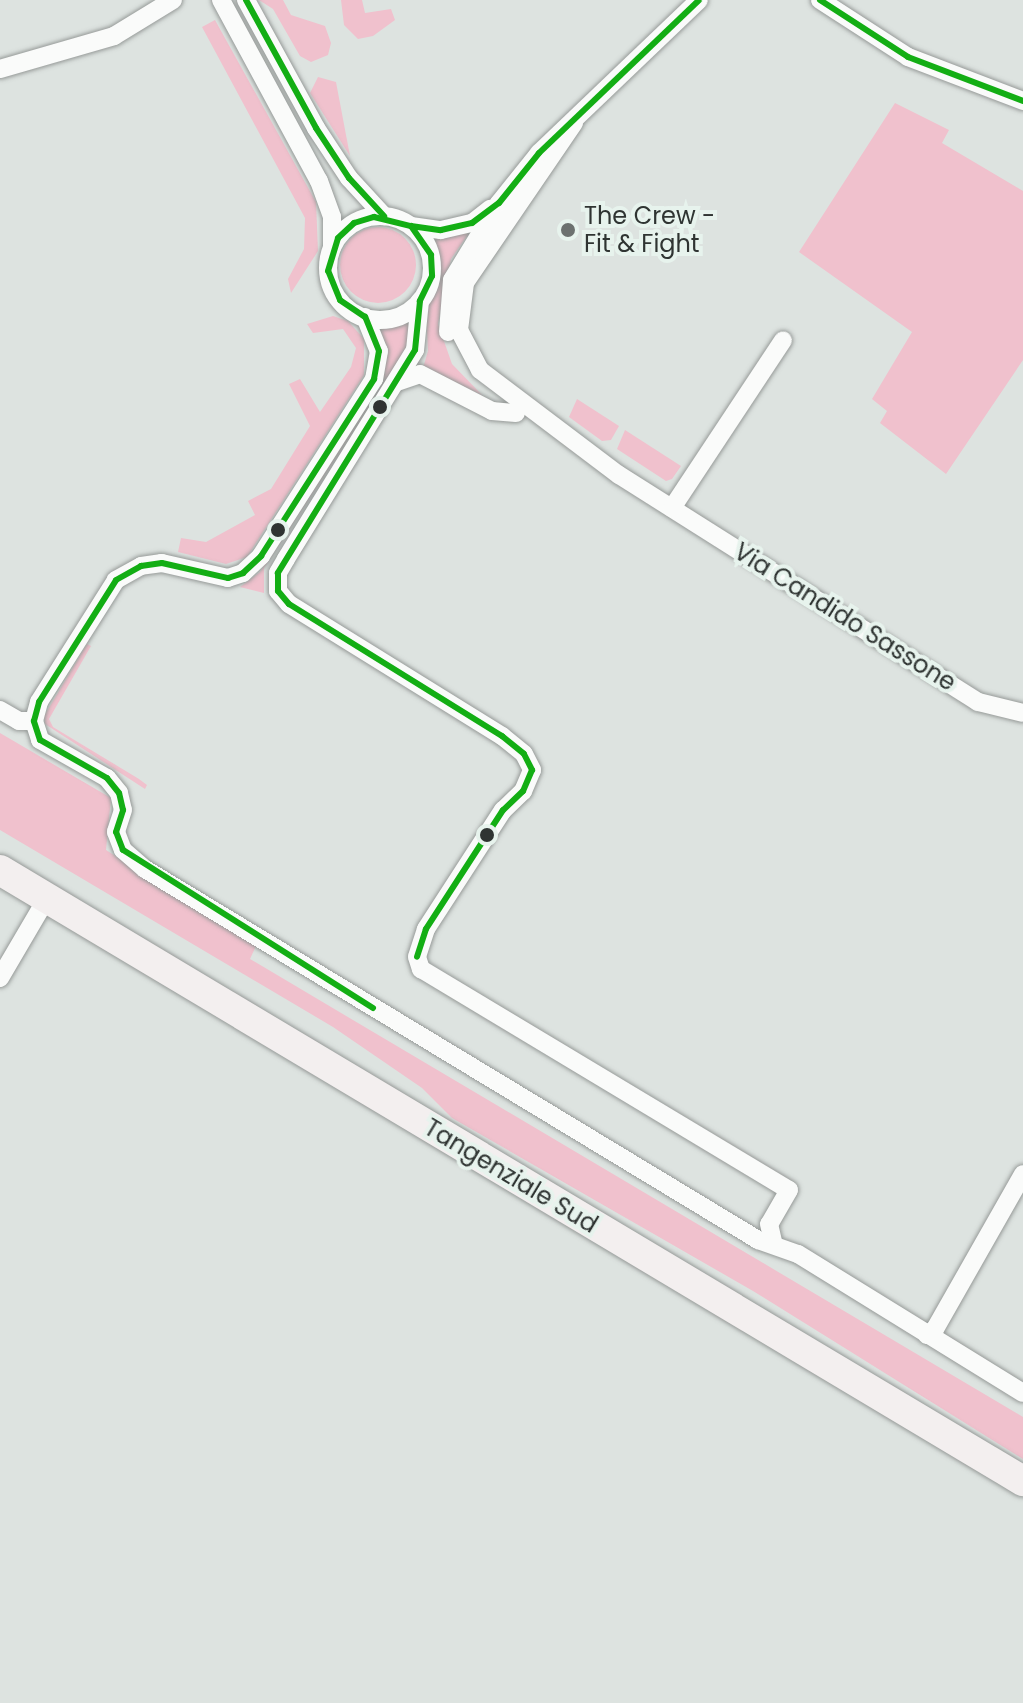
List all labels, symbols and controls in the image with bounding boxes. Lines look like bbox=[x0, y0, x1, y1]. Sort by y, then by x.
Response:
place label: The Crew - Fit & Fight bbox=[584, 202, 715, 258]
marker: The Crew - Fit & Fight bbox=[559, 221, 577, 239]
unlabelled marker bbox=[372, 399, 388, 415]
unlabelled marker bbox=[270, 522, 286, 538]
street label: Via Candido Sassone bbox=[729, 537, 961, 697]
unlabelled marker bbox=[479, 827, 495, 843]
street label: Tangenziale Sud bbox=[419, 1113, 603, 1239]

